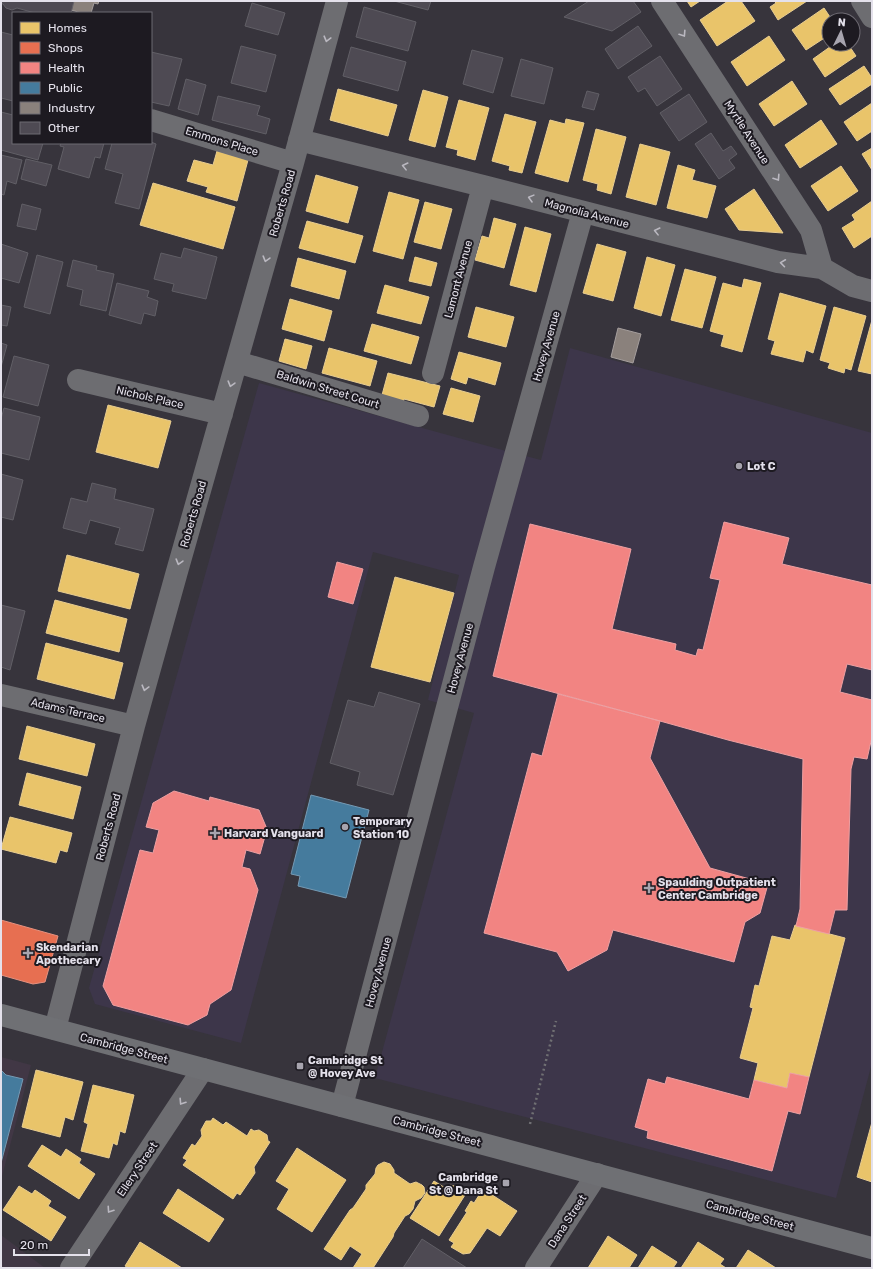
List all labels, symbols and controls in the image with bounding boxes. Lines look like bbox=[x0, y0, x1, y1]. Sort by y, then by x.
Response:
legend bbox=[12, 12, 152, 144]
north arrow bbox=[821, 12, 861, 52]
text: N bbox=[837, 16, 846, 29]
text: Homes bbox=[48, 21, 87, 35]
one-way arrow bbox=[678, 30, 686, 37]
one-way arrow bbox=[323, 35, 332, 42]
text: Shops bbox=[48, 41, 83, 55]
text: Health bbox=[48, 61, 85, 75]
text: Public bbox=[48, 81, 83, 95]
street label: Myrtle Avenue bbox=[721, 98, 772, 166]
text: Industry bbox=[48, 101, 95, 115]
text: Other bbox=[48, 121, 80, 135]
street label: Emmons Place bbox=[184, 124, 260, 159]
one-way arrow bbox=[402, 163, 409, 171]
street label: Roberts Road bbox=[267, 168, 298, 238]
one-way arrow bbox=[772, 174, 780, 181]
one-way arrow bbox=[528, 195, 535, 203]
street label: Magnolia Avenue bbox=[543, 196, 630, 231]
one-way arrow bbox=[654, 227, 661, 236]
street label: Lamont Avenue bbox=[442, 239, 475, 320]
one-way arrow bbox=[262, 255, 271, 262]
one-way arrow bbox=[780, 259, 786, 268]
street label: Hovey Avenue bbox=[530, 309, 563, 383]
street label: Baldwin Street Court bbox=[275, 368, 381, 411]
one-way arrow bbox=[227, 380, 236, 387]
street label: Nichols Place bbox=[115, 383, 185, 412]
place label: Lot C bbox=[747, 460, 776, 473]
marker: Lot C bbox=[734, 461, 744, 471]
street label: Roberts Road bbox=[178, 479, 209, 549]
one-way arrow bbox=[176, 559, 184, 566]
street label: Hovey Avenue bbox=[445, 621, 476, 695]
one-way arrow bbox=[141, 684, 150, 691]
street label: Adams Terrace bbox=[30, 696, 106, 725]
street label: Roberts Road bbox=[93, 792, 124, 862]
place label: Temporary Station 10 bbox=[353, 815, 413, 841]
marker: Temporary Station 10 bbox=[340, 822, 350, 832]
marker: Harvard Vanguard bbox=[209, 827, 221, 839]
place label: Harvard Vanguard bbox=[224, 827, 323, 840]
place label: Spaulding Outpatient Center Cambridge bbox=[658, 876, 776, 902]
marker: Spaulding Outpatient Center Cambridge bbox=[643, 882, 655, 894]
street label: Hovey Avenue bbox=[363, 935, 394, 1009]
place label: Skendarian Apothecary bbox=[36, 941, 101, 967]
marker: Skendarian Apothecary bbox=[23, 948, 33, 958]
street label: Cambridge Street bbox=[79, 1031, 170, 1067]
place label: Cambridge St @ Hovey Ave bbox=[308, 1054, 383, 1080]
marker: Cambridge St @ Hovey Ave bbox=[295, 1061, 305, 1071]
one-way arrow bbox=[179, 1098, 187, 1105]
street label: Cambridge Street bbox=[392, 1114, 483, 1150]
street label: Ellery Street bbox=[115, 1139, 161, 1199]
place label: Cambridge St @ Dana St bbox=[429, 1171, 498, 1197]
marker: Cambridge St @ Dana St bbox=[501, 1178, 511, 1188]
street label: Dana Street bbox=[545, 1192, 590, 1250]
street label: Cambridge Street bbox=[705, 1198, 796, 1234]
one-way arrow bbox=[107, 1206, 115, 1213]
scale bar bbox=[14, 1231, 89, 1257]
text: 20 m bbox=[20, 1238, 48, 1252]

